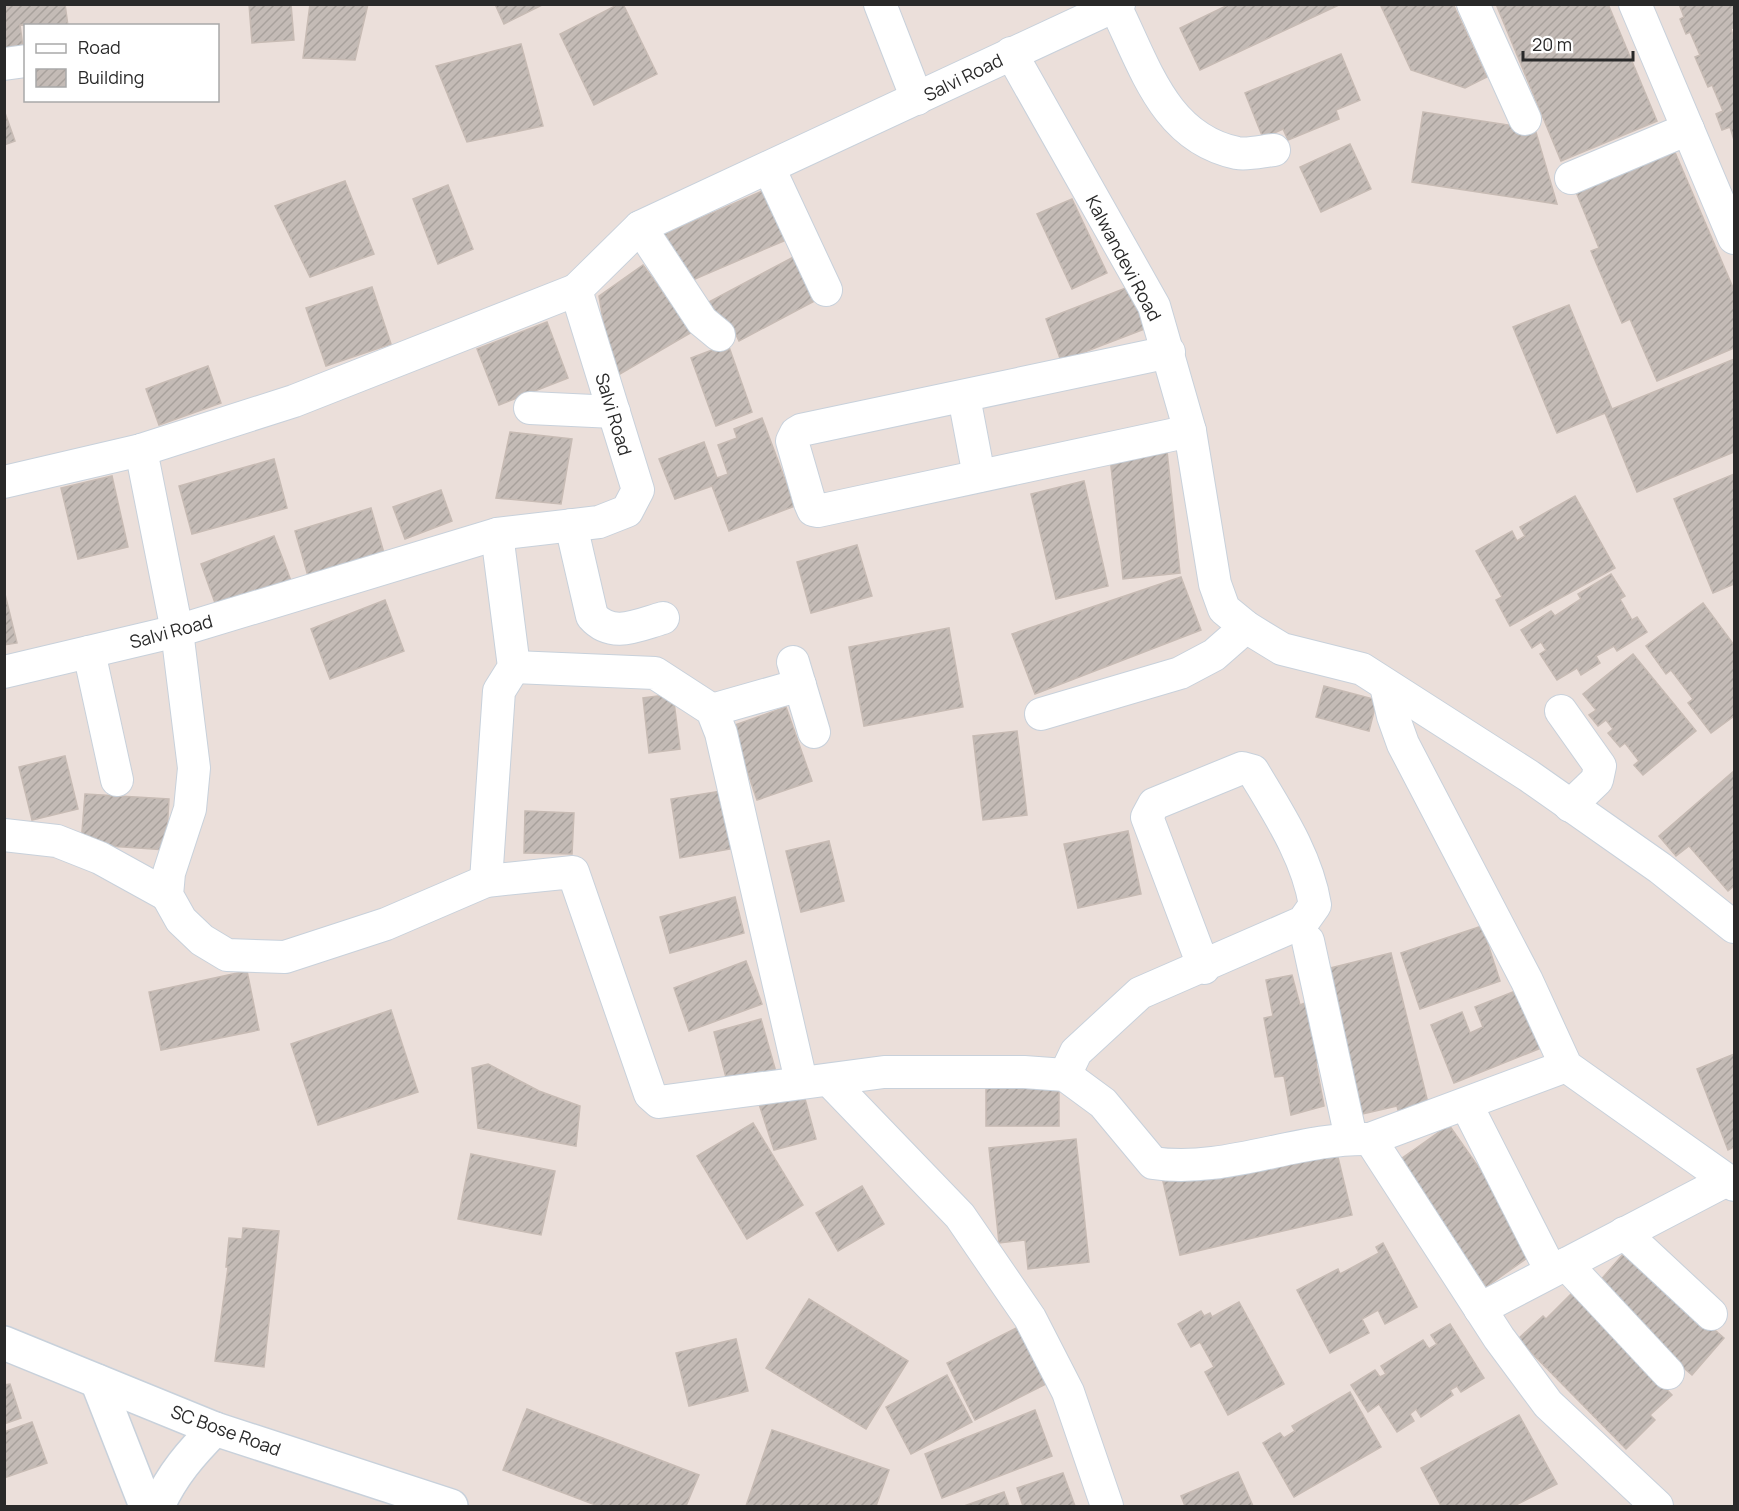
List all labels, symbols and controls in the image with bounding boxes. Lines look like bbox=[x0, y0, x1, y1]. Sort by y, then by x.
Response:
legend bbox=[24, 24, 219, 102]
scale bar bbox=[1523, 24, 1632, 62]
text: 20 m bbox=[1532, 32, 1572, 56]
text: Road bbox=[78, 35, 121, 59]
street label: Salvi Road bbox=[920, 48, 1006, 106]
text: Building bbox=[78, 65, 144, 89]
street label: Kalwandevi Road bbox=[1081, 191, 1167, 325]
street label: Salvi Road bbox=[590, 370, 638, 458]
street label: Salvi Road bbox=[127, 608, 215, 654]
street label: SC Bose Road bbox=[168, 1399, 284, 1461]

